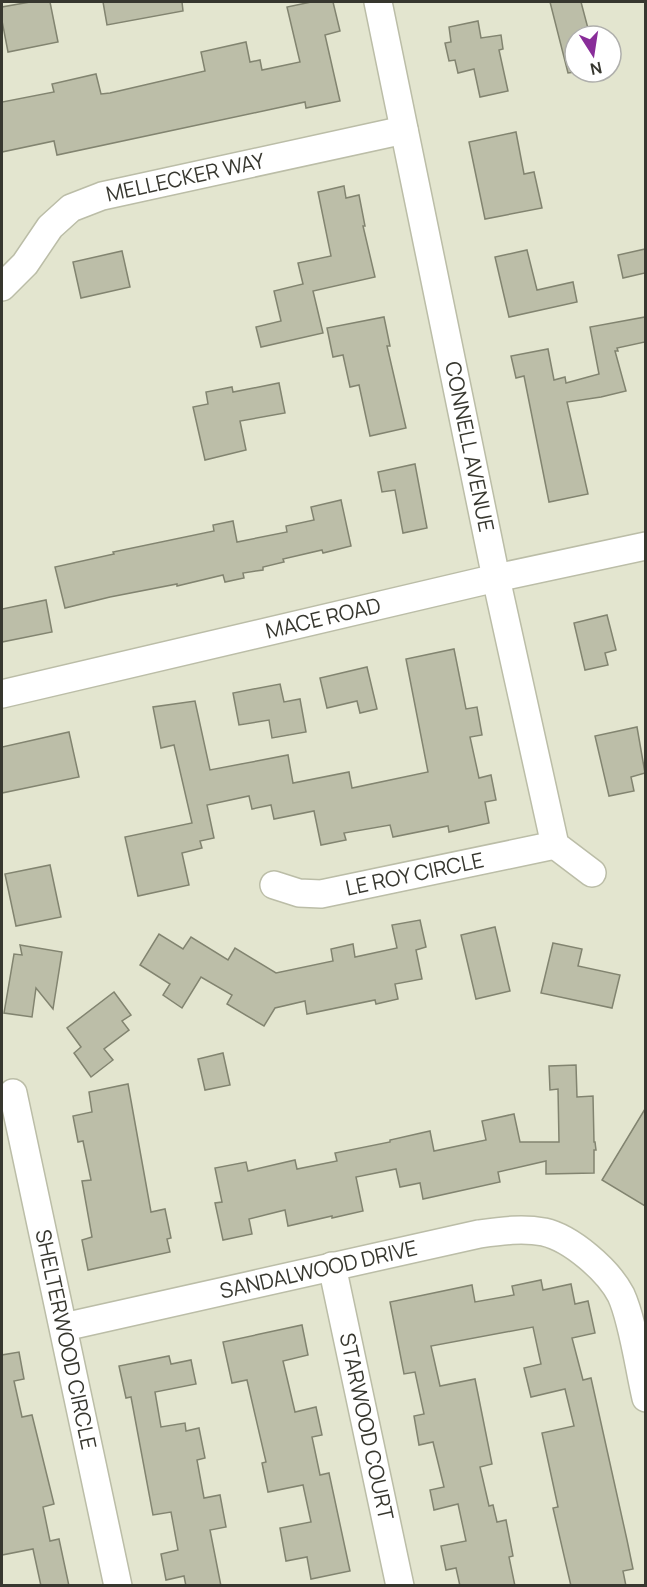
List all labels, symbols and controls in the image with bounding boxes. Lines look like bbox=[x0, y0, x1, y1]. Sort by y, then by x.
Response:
north arrow bbox=[563, 24, 623, 84]
text: N bbox=[588, 57, 604, 81]
street label: MELLECKER WAY bbox=[103, 146, 267, 208]
street label: CONNELL AVENUE bbox=[439, 359, 501, 534]
street label: MACE ROAD bbox=[263, 591, 383, 645]
street label: LE ROY CIRCLE bbox=[343, 845, 486, 902]
street label: SHELTERWOOD CIRCLE bbox=[29, 1227, 104, 1452]
street label: SANDALWOOD DRIVE bbox=[217, 1233, 420, 1305]
street label: STARWOOD COURT bbox=[334, 1330, 401, 1523]

